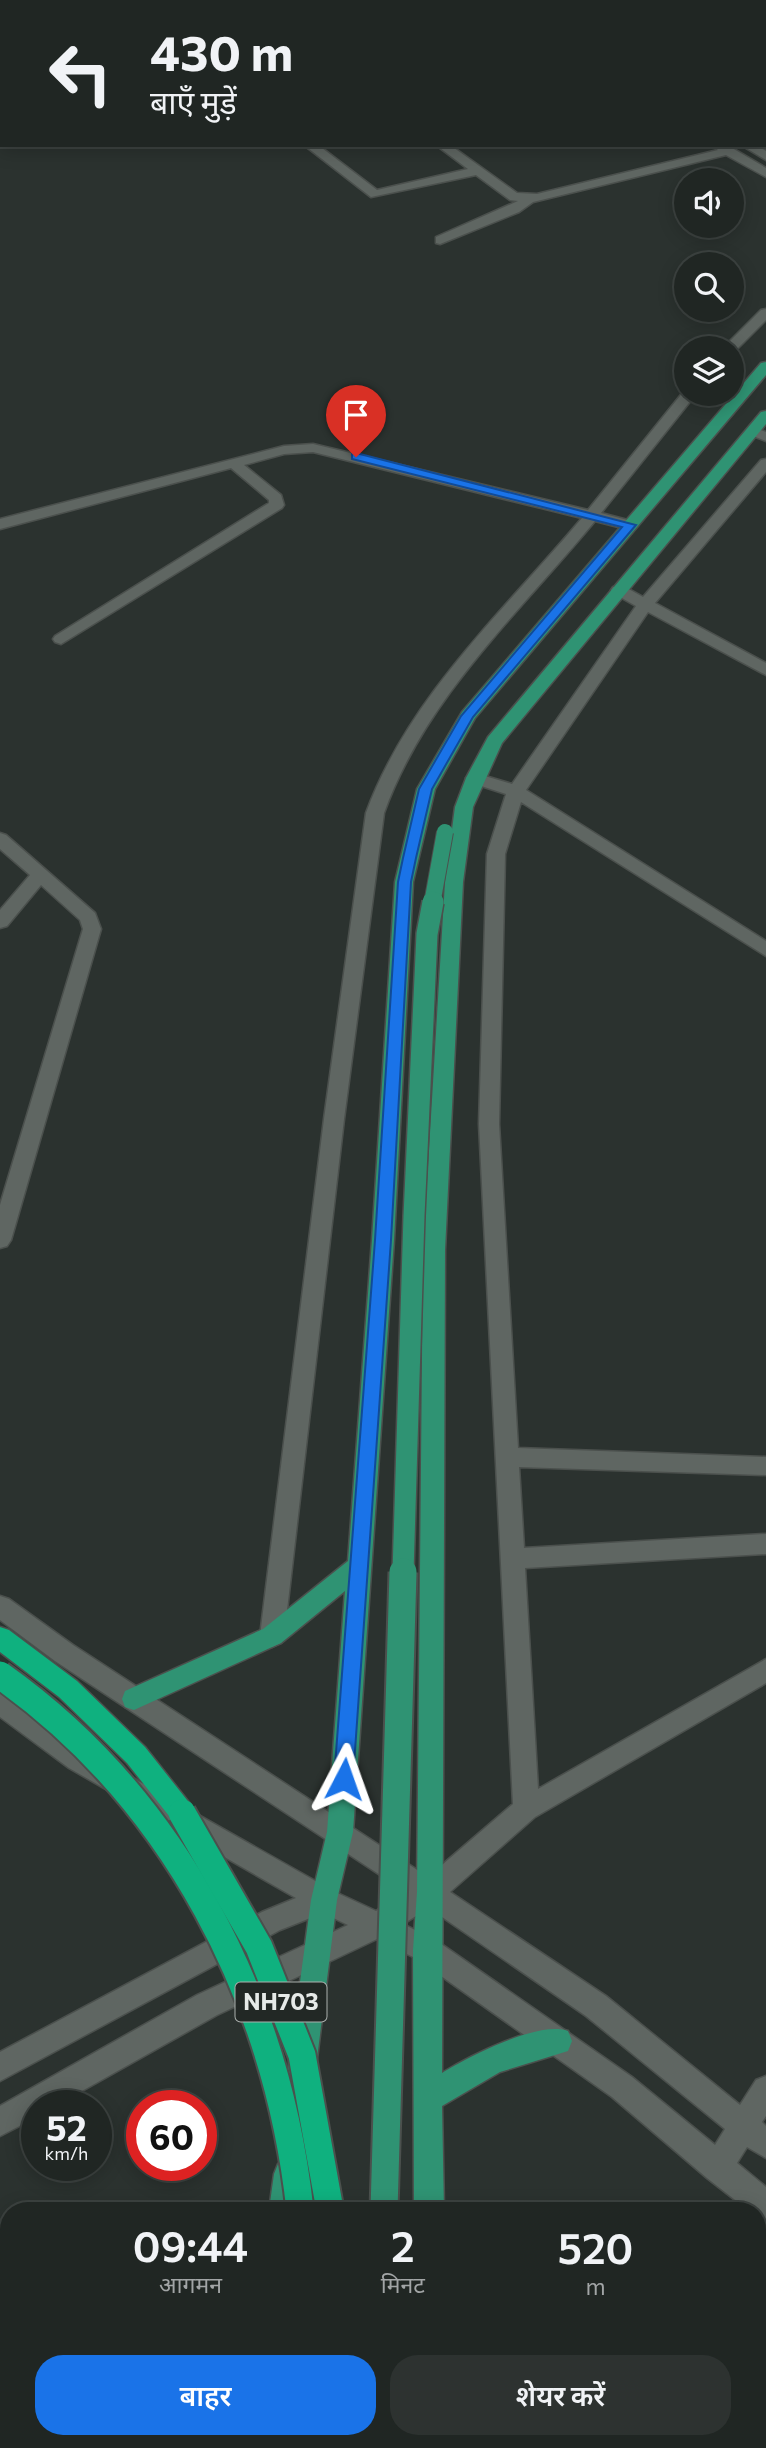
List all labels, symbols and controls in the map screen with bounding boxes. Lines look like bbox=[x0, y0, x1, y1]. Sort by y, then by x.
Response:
text: 430 m bbox=[150, 21, 293, 81]
icon: left bbox=[35, 28, 126, 119]
text: बाएँ मुड़ें bbox=[150, 81, 237, 121]
map controls bbox=[674, 168, 744, 406]
button: sound bbox=[674, 168, 744, 238]
button: search bbox=[674, 252, 744, 322]
button: layers bbox=[674, 336, 744, 406]
pin bbox=[326, 385, 386, 457]
icon: arrive bbox=[337, 396, 375, 434]
position arrow bbox=[307, 1742, 381, 1816]
road number: NH703 bbox=[236, 1982, 326, 2022]
speed limit sign: 60 bbox=[126, 2090, 217, 2181]
text: 52 bbox=[46, 2105, 87, 2148]
text: km/h bbox=[45, 2142, 88, 2164]
text: 09:44 bbox=[133, 2219, 248, 2271]
text: 2 bbox=[391, 2219, 415, 2271]
text: 520 bbox=[558, 2221, 633, 2273]
text: आगमन bbox=[159, 2270, 222, 2298]
text: मिनट bbox=[381, 2270, 425, 2298]
text: m bbox=[585, 2272, 605, 2300]
button: बाहर bbox=[35, 2355, 376, 2435]
button: शेयर करें bbox=[390, 2355, 731, 2435]

